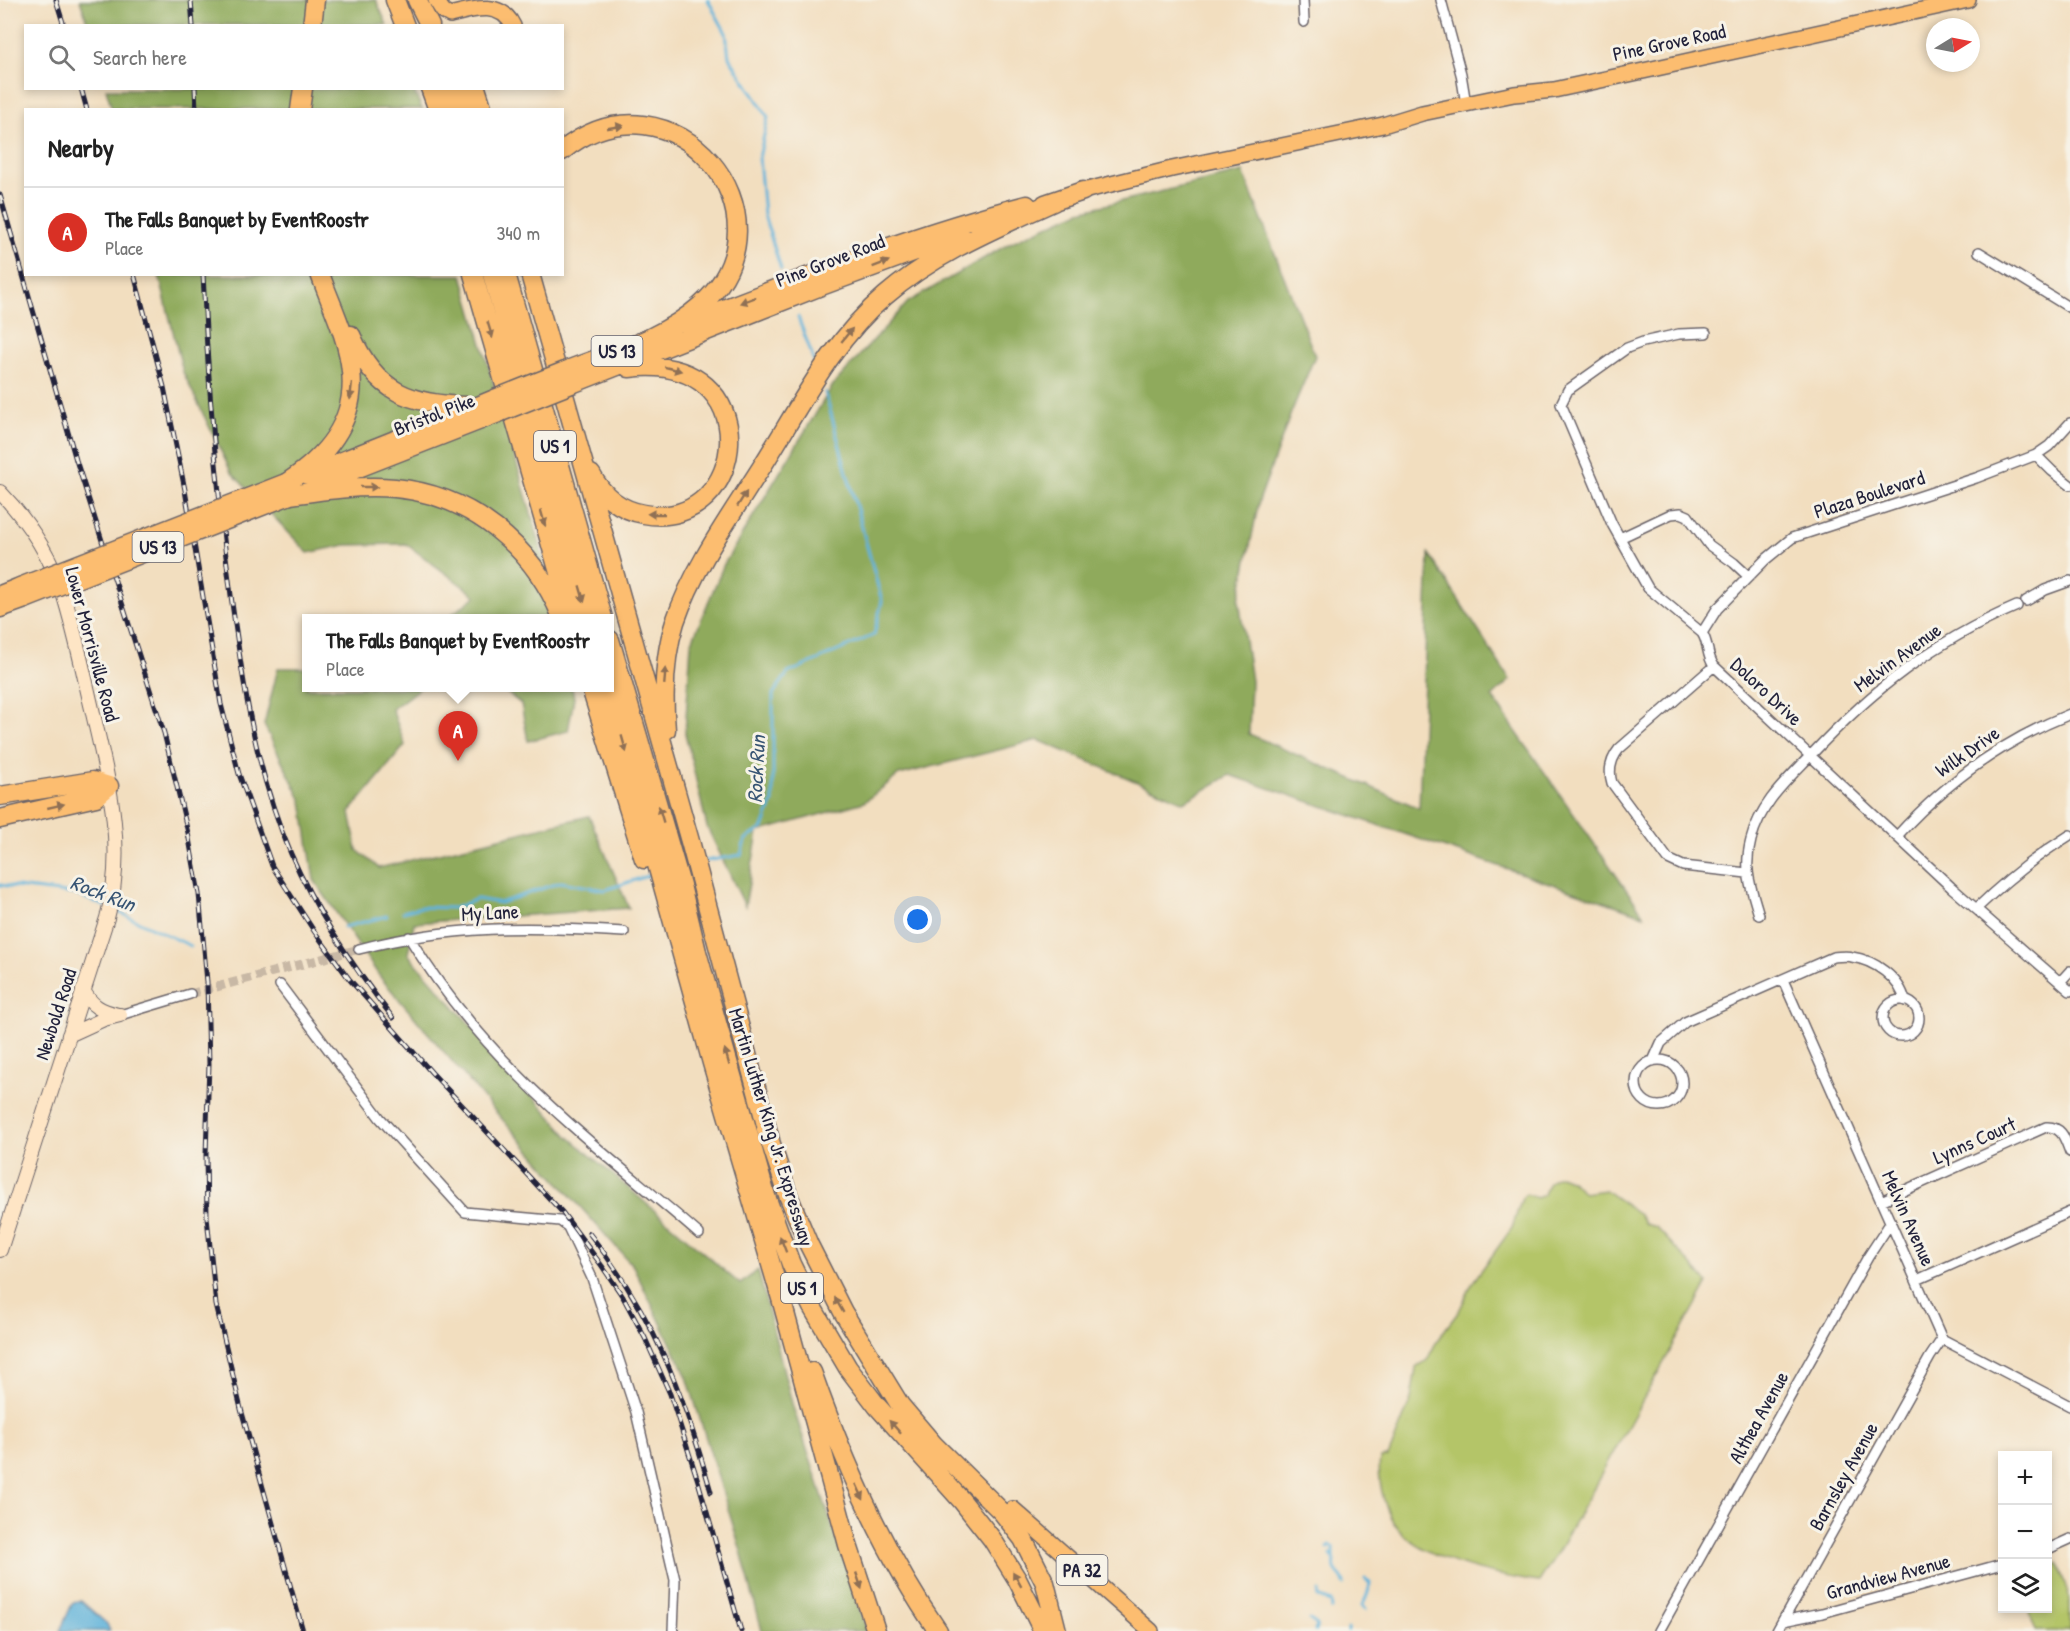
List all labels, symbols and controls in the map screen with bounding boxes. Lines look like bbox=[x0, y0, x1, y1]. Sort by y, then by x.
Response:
street label: Pine Grove Road bbox=[1610, 17, 1728, 67]
north arrow bbox=[1926, 18, 1980, 72]
search box bbox=[24, 24, 564, 90]
icon: search bbox=[45, 41, 78, 74]
text: Search here bbox=[93, 42, 187, 72]
one-way arrow bbox=[605, 122, 624, 131]
text: Nearby bbox=[48, 130, 114, 165]
text: The Falls Banquet by EventRoostr bbox=[105, 204, 369, 234]
text: A bbox=[63, 219, 72, 246]
text: 340 m bbox=[496, 219, 540, 246]
street label: Pine Grove Road bbox=[772, 227, 888, 293]
text: Place bbox=[105, 234, 144, 261]
one-way arrow bbox=[873, 258, 891, 268]
one-way arrow bbox=[739, 295, 757, 305]
one-way arrow bbox=[486, 322, 495, 340]
one-way arrow bbox=[840, 327, 853, 343]
road number: US 13 bbox=[592, 336, 642, 366]
one-way arrow bbox=[664, 365, 682, 375]
one-way arrow bbox=[346, 381, 356, 400]
street label: Bristol Pike bbox=[389, 386, 479, 442]
road number: US 1 bbox=[534, 431, 576, 461]
street label: Plaza Boulevard bbox=[1810, 463, 1928, 525]
one-way arrow bbox=[360, 482, 379, 492]
one-way arrow bbox=[736, 491, 747, 508]
one-way arrow bbox=[539, 509, 548, 527]
one-way arrow bbox=[646, 510, 665, 519]
road number: US 13 bbox=[132, 532, 184, 562]
street label: Lower Morrisville Road bbox=[59, 564, 127, 724]
one-way arrow bbox=[578, 585, 587, 603]
popup bbox=[302, 614, 614, 692]
street label: Melvin Avenue bbox=[1848, 616, 1946, 698]
text: The Falls Banquet by EventRoostr bbox=[326, 625, 590, 655]
street label: Doloro Drive bbox=[1725, 651, 1809, 731]
text: Place bbox=[326, 655, 365, 682]
one-way arrow bbox=[660, 667, 670, 686]
pin: A bbox=[438, 712, 478, 761]
street label: Wilk Drive bbox=[1929, 719, 2005, 783]
water label: Rock Run bbox=[740, 733, 772, 803]
one-way arrow bbox=[620, 735, 629, 753]
one-way arrow bbox=[47, 801, 66, 810]
one-way arrow bbox=[656, 805, 665, 823]
water label: Rock Run bbox=[66, 867, 141, 919]
street label: My Lane bbox=[461, 897, 519, 927]
your location bbox=[903, 905, 932, 934]
street label: Newbold Road bbox=[28, 965, 83, 1063]
street label: Martin Luther King Jr. Expressway bbox=[723, 1005, 821, 1249]
one-way arrow bbox=[722, 1048, 731, 1066]
street label: Lynns Court bbox=[1928, 1109, 2021, 1170]
street label: Melvin Avenue bbox=[1876, 1166, 1942, 1270]
one-way arrow bbox=[778, 1235, 787, 1253]
road number: US 1 bbox=[781, 1273, 823, 1303]
one-way arrow bbox=[834, 1296, 844, 1313]
street label: Althea Avenue bbox=[1722, 1366, 1794, 1468]
street label: Barnsley Avenue bbox=[1802, 1417, 1884, 1535]
one-way arrow bbox=[889, 1420, 902, 1435]
map controls bbox=[1998, 1451, 2052, 1613]
button: + bbox=[1998, 1451, 2052, 1505]
one-way arrow bbox=[855, 1483, 864, 1500]
button: − bbox=[1998, 1505, 2052, 1559]
street label: Grandview Avenue bbox=[1823, 1547, 1953, 1605]
road number: PA 32 bbox=[1056, 1555, 1108, 1585]
button: layers bbox=[1998, 1559, 2052, 1613]
one-way arrow bbox=[1011, 1571, 1022, 1587]
one-way arrow bbox=[855, 1572, 865, 1590]

